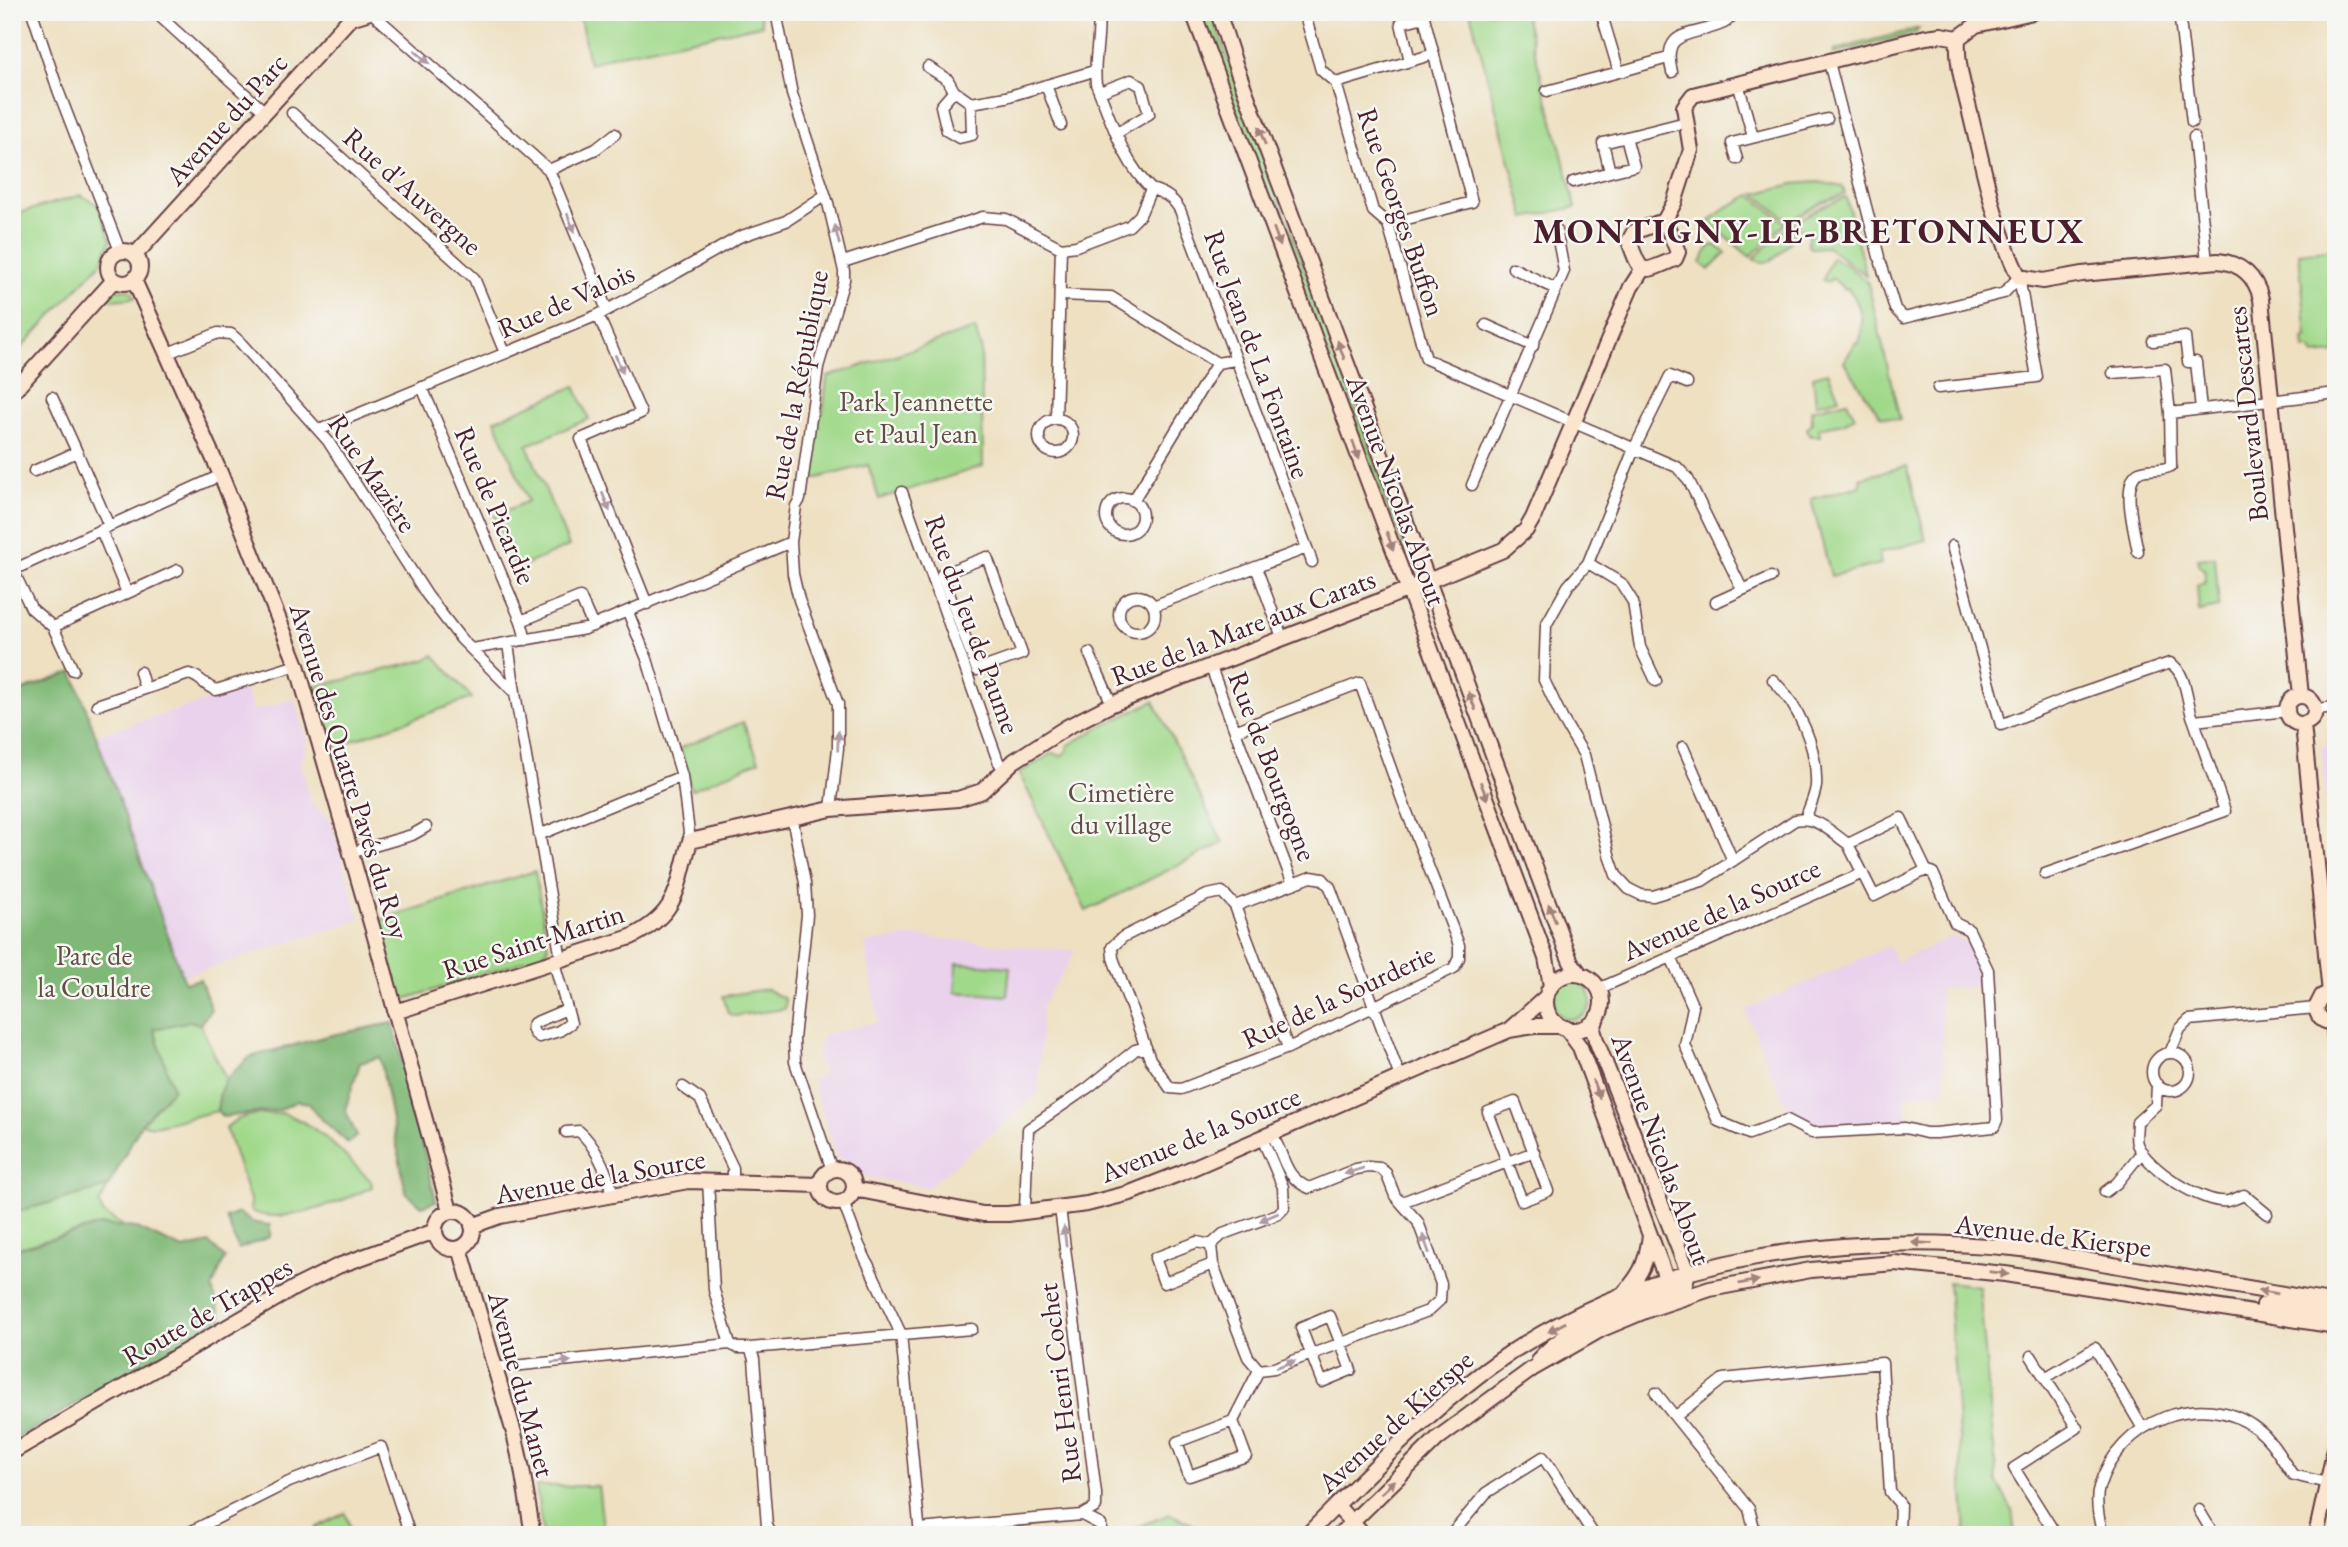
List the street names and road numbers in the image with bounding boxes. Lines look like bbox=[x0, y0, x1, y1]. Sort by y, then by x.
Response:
street label: Avenue du Parc bbox=[156, 45, 295, 194]
street label: Rue Georges Buffon bbox=[1349, 103, 1455, 321]
street label: Rue d'Auvergne bbox=[336, 119, 490, 263]
street label: Rue Jean de La Fontaine bbox=[1196, 225, 1320, 483]
street label: Rue de Valois bbox=[492, 254, 640, 346]
street label: Rue de la République bbox=[756, 267, 836, 503]
street label: Boulevard Descartes bbox=[2218, 305, 2276, 523]
street label: Avenue Nicolas About bbox=[1338, 369, 1456, 611]
street label: Rue Mazière bbox=[320, 407, 426, 539]
street label: Rue de Picardie bbox=[447, 421, 545, 589]
street label: Rue du Jeu de Paume bbox=[917, 510, 1029, 738]
street label: Rue de la Mare aux Carats bbox=[1106, 560, 1380, 694]
street label: Avenue des Quatre Pavés du Roy bbox=[281, 598, 418, 944]
street label: Rue de Bourgogne bbox=[1220, 666, 1326, 866]
street label: Avenue de la Source bbox=[1616, 849, 1826, 969]
street label: Rue Saint-Martin bbox=[437, 895, 629, 987]
street label: Rue de la Sourderie bbox=[1236, 936, 1440, 1056]
street label: Avenue Nicolas About bbox=[1603, 1028, 1721, 1270]
street label: Avenue de la Source bbox=[1094, 1077, 1306, 1191]
street label: Avenue de la Source bbox=[491, 1140, 708, 1212]
street label: Avenue de Kierspe bbox=[1952, 1205, 2153, 1265]
street label: Route de Trappes bbox=[116, 1248, 298, 1374]
street label: Rue Henri Cochet bbox=[1029, 1281, 1089, 1485]
street label: Avenue du Manet bbox=[480, 1286, 564, 1481]
street label: Avenue de Kierspe bbox=[1309, 1342, 1480, 1501]

